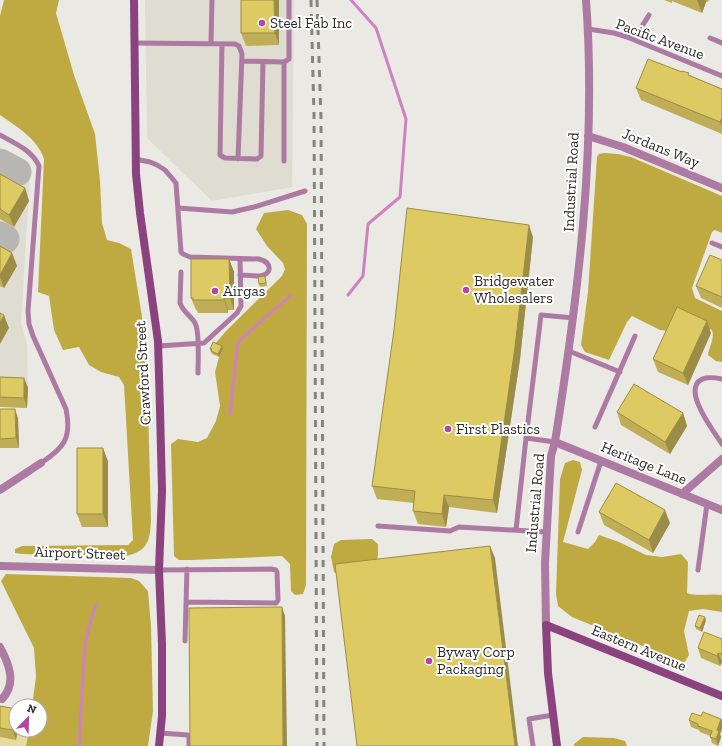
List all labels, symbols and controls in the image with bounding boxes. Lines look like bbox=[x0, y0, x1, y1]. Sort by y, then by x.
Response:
place label: Steel Fab Inc bbox=[270, 14, 352, 32]
street label: Pacific Avenue bbox=[613, 15, 707, 63]
marker: Steel Fab Inc bbox=[257, 18, 267, 28]
street label: Jordans Way bbox=[620, 124, 703, 172]
street label: Industrial Road bbox=[559, 131, 583, 232]
place label: Bridgewater Wholesalers bbox=[474, 272, 555, 307]
place label: Airgas bbox=[223, 282, 265, 300]
marker: Bridgewater Wholesalers bbox=[461, 285, 471, 295]
marker: Airgas bbox=[210, 286, 220, 296]
street label: Crawford Street bbox=[131, 320, 155, 426]
place label: First Plastics bbox=[456, 420, 540, 438]
marker: First Plastics bbox=[443, 424, 453, 434]
street label: Heritage Lane bbox=[598, 438, 690, 488]
street label: Industrial Road bbox=[522, 452, 548, 553]
street label: Airport Street bbox=[34, 542, 126, 564]
street label: Eastern Avenue bbox=[589, 621, 689, 675]
place label: Byway Corp Packaging bbox=[437, 643, 515, 678]
marker: Byway Corp Packaging bbox=[424, 656, 434, 666]
north arrow bbox=[8, 698, 48, 738]
text: N bbox=[25, 702, 39, 717]

